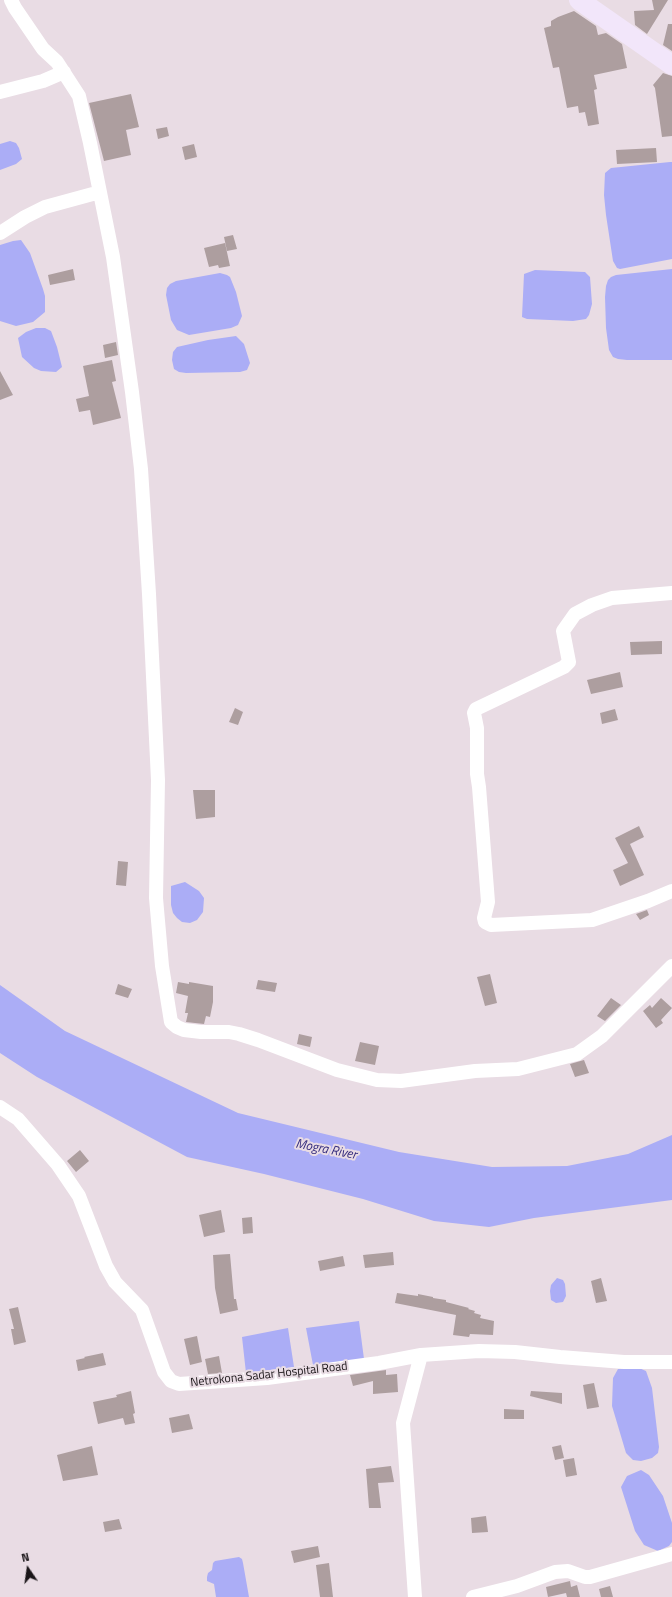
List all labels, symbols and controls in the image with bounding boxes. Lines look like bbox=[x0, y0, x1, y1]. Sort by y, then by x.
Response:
water label: Mogra River bbox=[294, 1136, 358, 1164]
street label: Netrokona Sadar Hospital Road bbox=[190, 1360, 348, 1390]
north arrow bbox=[8, 1549, 48, 1589]
text: N bbox=[20, 1549, 31, 1566]

